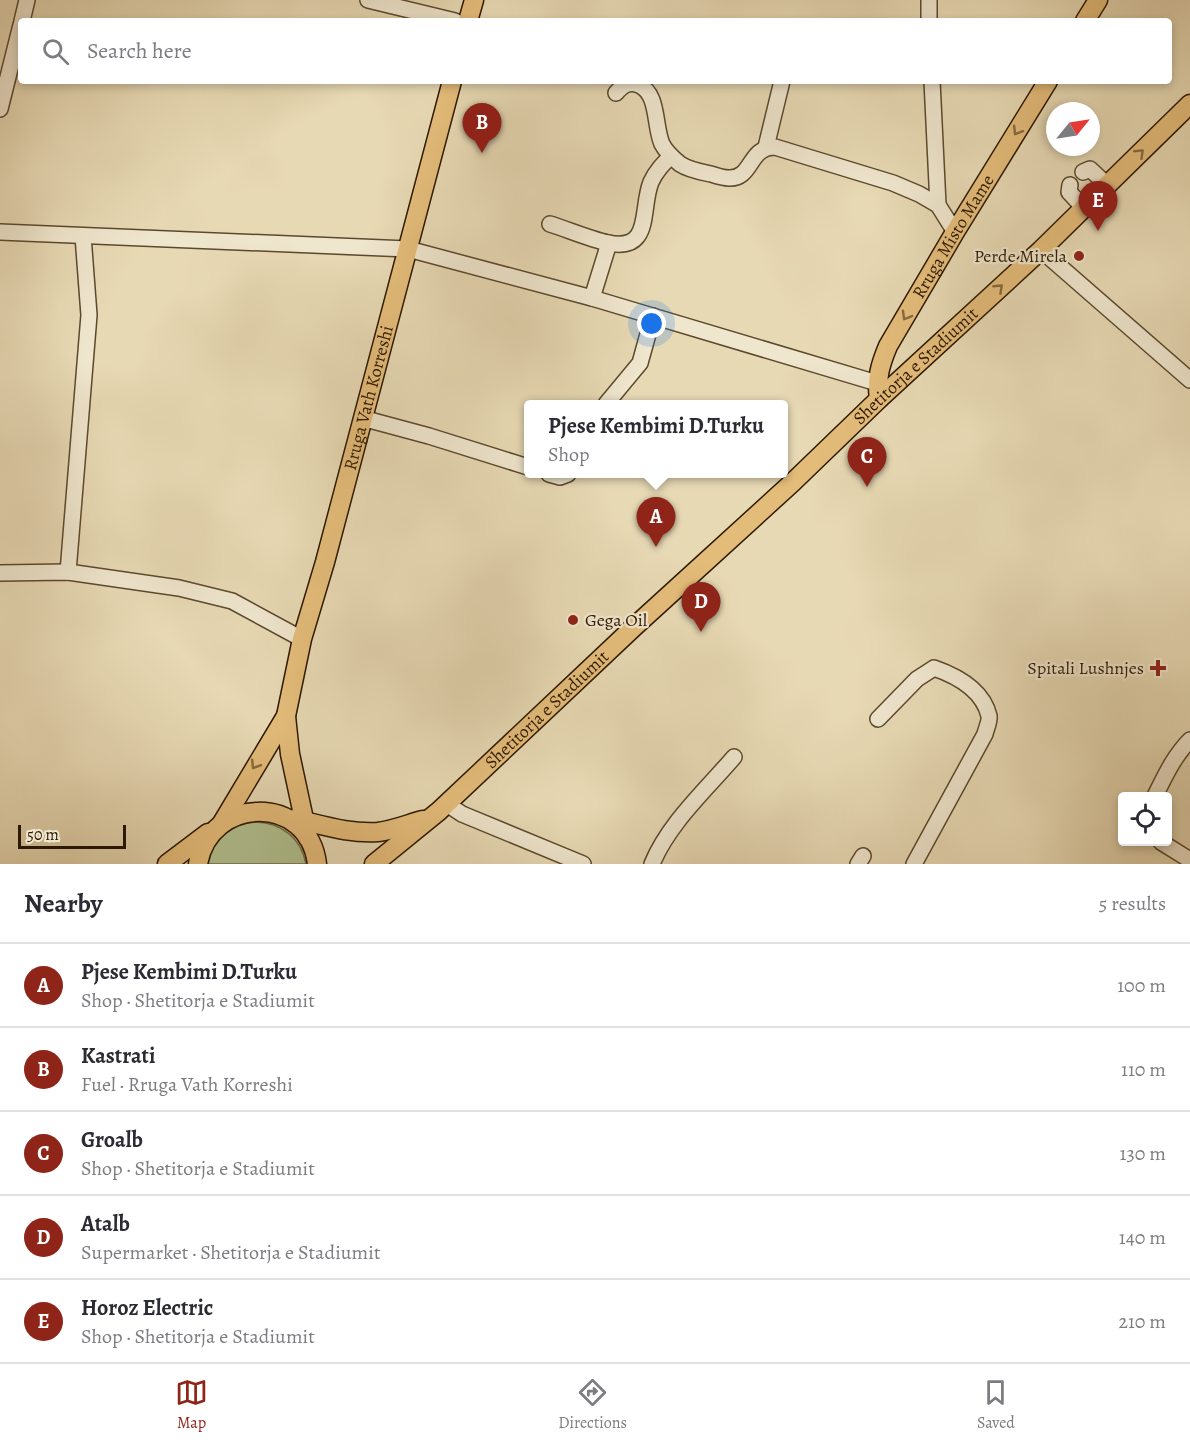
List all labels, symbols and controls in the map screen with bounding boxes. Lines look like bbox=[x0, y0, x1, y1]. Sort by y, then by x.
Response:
search box bbox=[18, 18, 1172, 84]
icon: search bbox=[39, 35, 72, 68]
text: Search here bbox=[87, 36, 192, 66]
north arrow bbox=[1046, 102, 1100, 156]
pin: B bbox=[462, 104, 502, 153]
one-way arrow bbox=[1012, 125, 1024, 135]
one-way arrow bbox=[1132, 150, 1143, 161]
street label: Rruga Misto Mame bbox=[907, 170, 1000, 303]
pin: E bbox=[1078, 182, 1118, 231]
place label: Perde Mirela bbox=[974, 244, 1068, 268]
marker: Perde Mirela bbox=[1072, 249, 1086, 263]
one-way arrow bbox=[992, 285, 1003, 296]
street label: Shetitorja e Stadiumit bbox=[848, 302, 983, 430]
your location bbox=[637, 309, 666, 338]
one-way arrow bbox=[902, 310, 913, 320]
street label: Rruga Vath Korreshi bbox=[338, 323, 399, 473]
popup bbox=[524, 400, 788, 478]
text: Pjese Kembimi D.Turku bbox=[548, 411, 764, 441]
pin: C bbox=[848, 438, 886, 487]
text: Shop bbox=[548, 441, 590, 468]
pin: A bbox=[636, 498, 676, 547]
pin: D bbox=[682, 582, 720, 632]
place label: Gega Oil bbox=[585, 608, 648, 632]
marker: Gega Oil bbox=[566, 613, 580, 627]
street label: Shetitorja e Stadiumit bbox=[479, 645, 614, 774]
place label: Spitali Lushnjes bbox=[1027, 656, 1144, 680]
marker: Spitali Lushnjes bbox=[1149, 659, 1167, 677]
one-way arrow bbox=[251, 759, 263, 769]
map controls bbox=[1118, 792, 1172, 846]
button: locate bbox=[1118, 792, 1172, 846]
scale bar bbox=[18, 822, 126, 850]
text: 50 m bbox=[27, 824, 59, 846]
text: Nearby bbox=[24, 886, 103, 921]
text: 5 results bbox=[1099, 890, 1166, 917]
text: Pjese Kembimi D.Turku bbox=[81, 957, 297, 987]
text: A bbox=[37, 972, 50, 999]
text: 100 m bbox=[1117, 972, 1166, 999]
text: Shop · Shetitorja e Stadiumit bbox=[81, 987, 315, 1014]
text: Kastrati bbox=[81, 1041, 155, 1071]
text: B bbox=[37, 1056, 50, 1083]
text: 110 m bbox=[1121, 1056, 1166, 1083]
text: Fuel · Rruga Vath Korreshi bbox=[81, 1071, 293, 1098]
text: Groalb bbox=[81, 1125, 143, 1155]
text: C bbox=[37, 1140, 50, 1167]
text: 130 m bbox=[1120, 1140, 1166, 1167]
text: Shop · Shetitorja e Stadiumit bbox=[81, 1155, 315, 1182]
text: Atalb bbox=[81, 1209, 130, 1239]
text: D bbox=[37, 1224, 50, 1251]
text: 140 m bbox=[1119, 1224, 1166, 1251]
text: Supermarket · Shetitorja e Stadiumit bbox=[81, 1239, 381, 1266]
text: Horoz Electric bbox=[81, 1293, 213, 1323]
text: E bbox=[38, 1308, 49, 1335]
text: 210 m bbox=[1118, 1308, 1166, 1335]
text: Shop · Shetitorja e Stadiumit bbox=[81, 1323, 315, 1350]
tab: Map bbox=[175, 1376, 208, 1434]
tab: Directions bbox=[558, 1376, 627, 1434]
tab: Saved bbox=[977, 1376, 1015, 1434]

